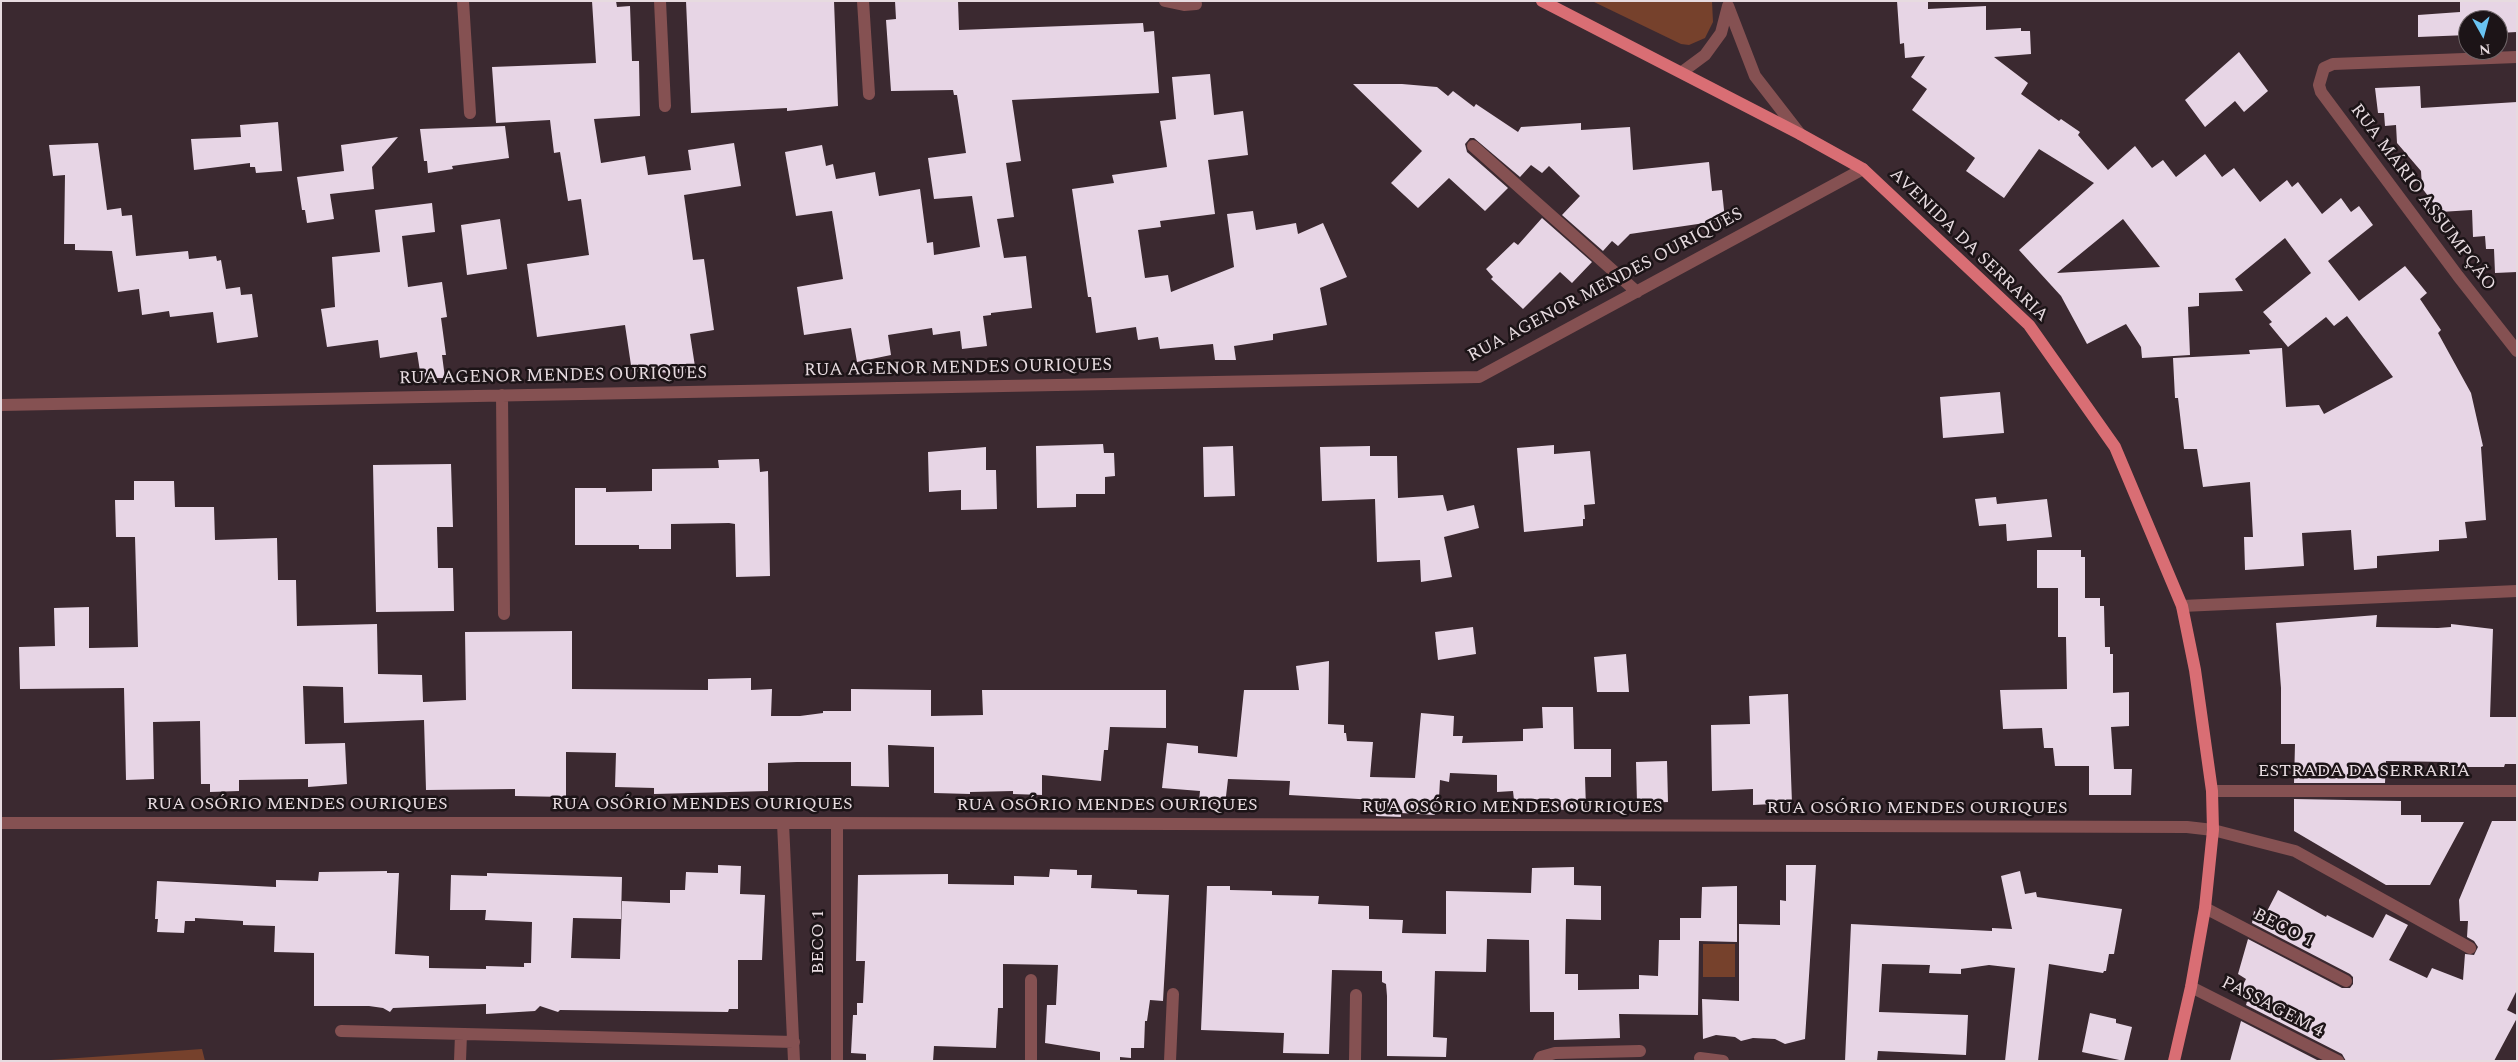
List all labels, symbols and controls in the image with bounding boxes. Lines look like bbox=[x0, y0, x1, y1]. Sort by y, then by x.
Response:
north arrow bbox=[2458, 10, 2508, 60]
text: N bbox=[2478, 38, 2492, 61]
street label: RUA MÁRIO ASSUMPÇÃO bbox=[2345, 100, 2499, 296]
street label: AVENIDA DA SERRARIA bbox=[1884, 165, 2052, 327]
street label: RUA AGENOR MENDES OURIQUES bbox=[1465, 204, 1747, 368]
street label: RUA AGENOR MENDES OURIQUES bbox=[804, 356, 1112, 382]
street label: RUA AGENOR MENDES OURIQUES bbox=[399, 364, 707, 390]
street label: ESTRADA DA SERRARIA bbox=[2258, 761, 2470, 783]
street label: RUA OSÓRIO MENDES OURIQUES bbox=[147, 794, 447, 816]
street label: RUA OSÓRIO MENDES OURIQUES bbox=[552, 794, 852, 816]
street label: RUA OSÓRIO MENDES OURIQUES bbox=[957, 795, 1257, 817]
street label: RUA OSÓRIO MENDES OURIQUES bbox=[1362, 797, 1662, 819]
street label: RUA OSÓRIO MENDES OURIQUES bbox=[1767, 798, 2067, 820]
street label: BECO 1 bbox=[2249, 905, 2317, 953]
street label: BECO 1 bbox=[808, 910, 830, 974]
street label: PASSAGEM 4 bbox=[2217, 973, 2327, 1043]

